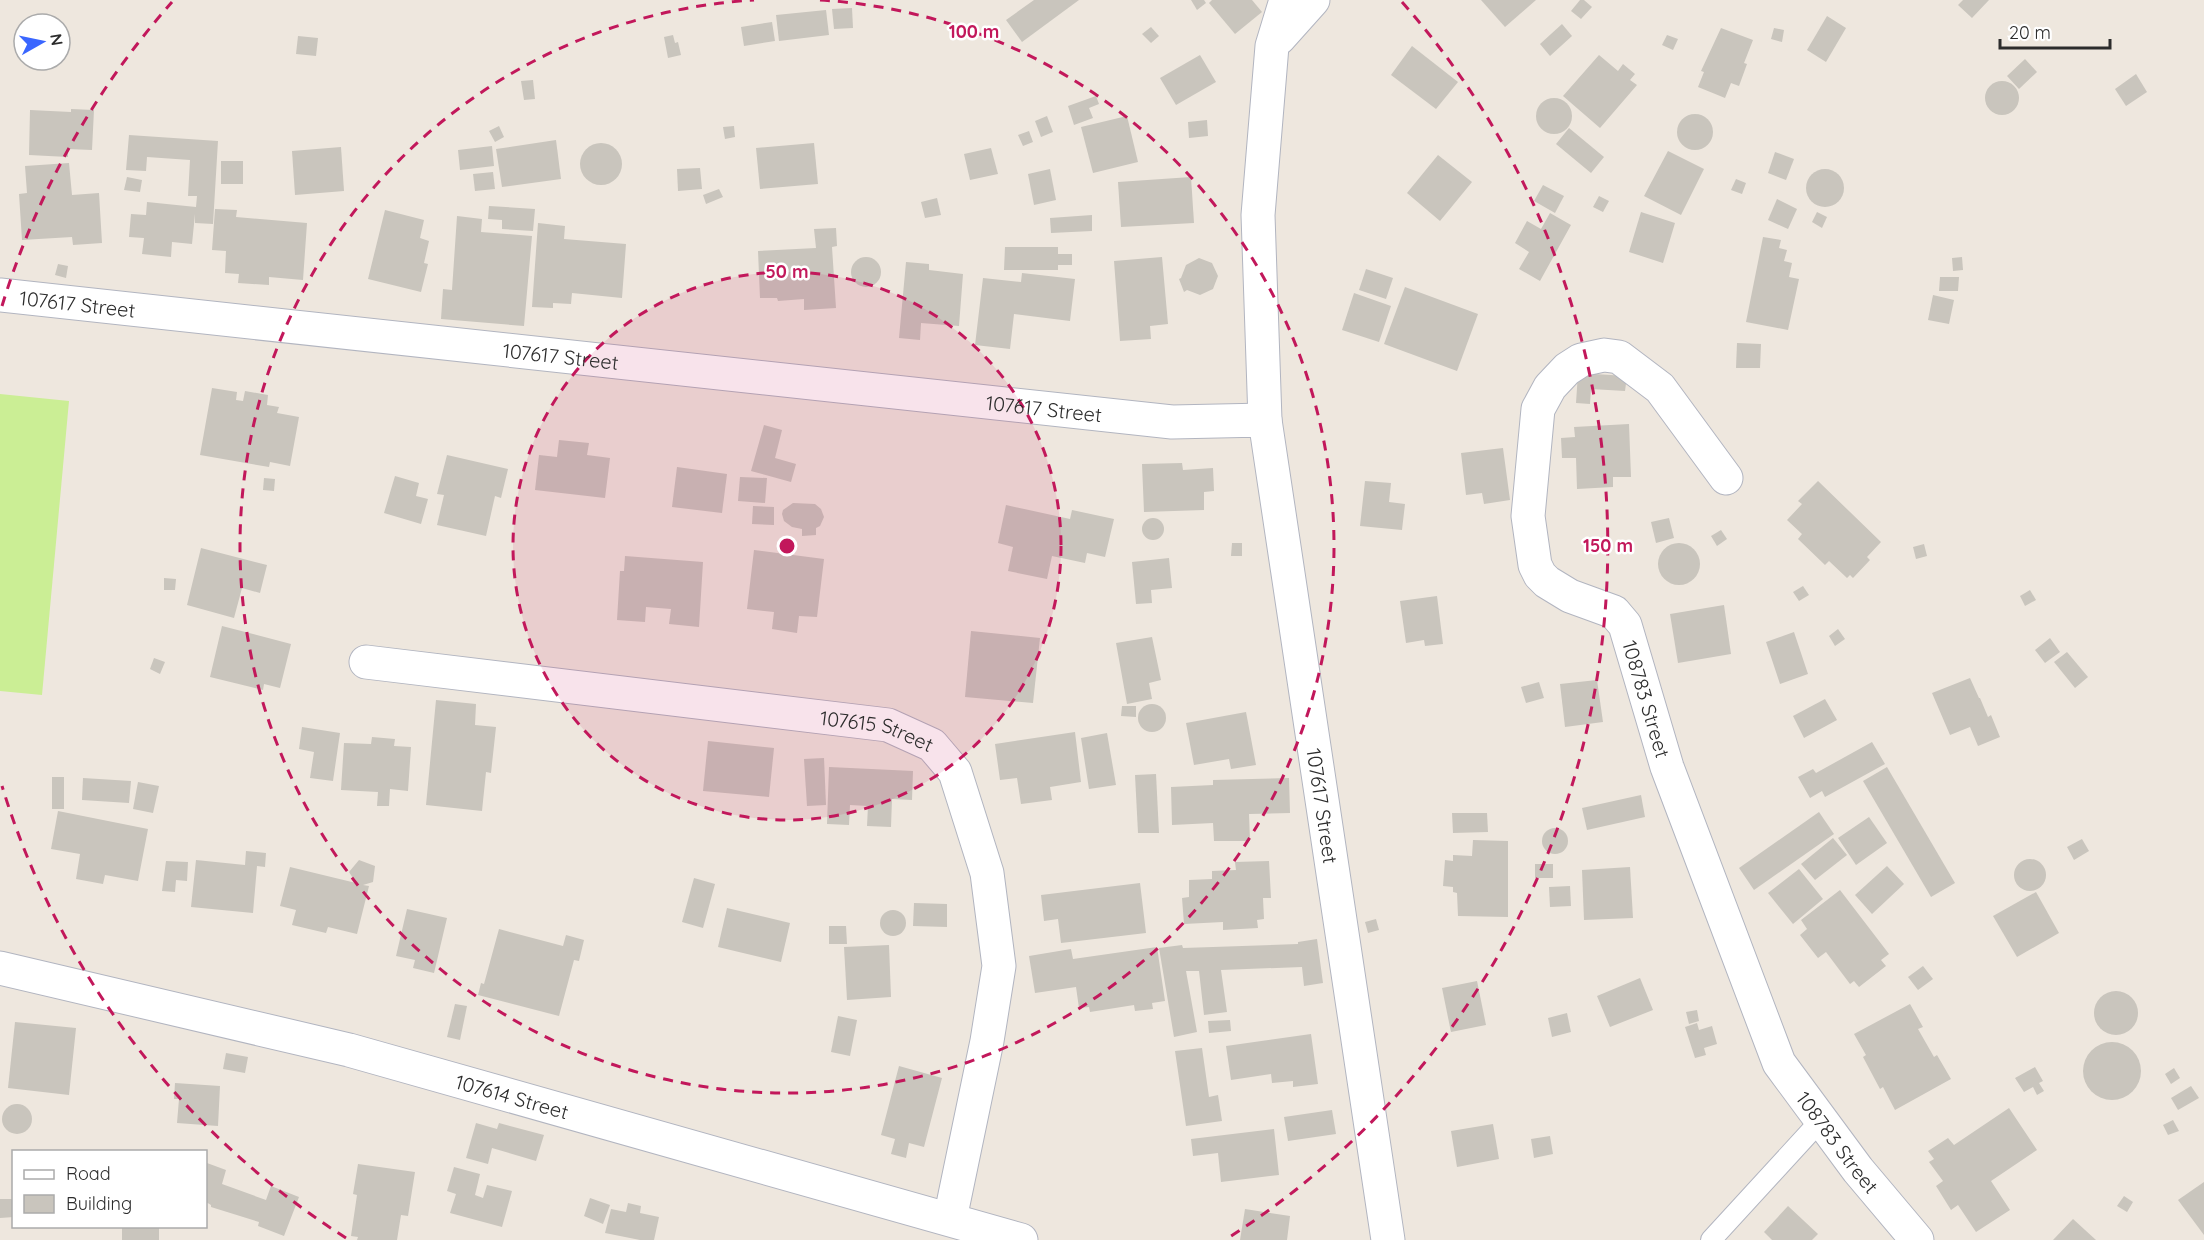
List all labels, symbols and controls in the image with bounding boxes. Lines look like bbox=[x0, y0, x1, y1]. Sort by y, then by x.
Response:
north arrow bbox=[12, 12, 72, 72]
scale bar bbox=[2000, 12, 2110, 50]
text: 100 m bbox=[949, 20, 999, 43]
text: 20 m bbox=[2009, 21, 2051, 44]
text: N bbox=[46, 32, 68, 47]
text: 50 m bbox=[765, 260, 809, 283]
street label: 107617 Street bbox=[18, 285, 137, 322]
street label: 107617 Street bbox=[502, 337, 620, 374]
street label: 107617 Street bbox=[985, 389, 1103, 427]
text: 150 m bbox=[1583, 534, 1633, 557]
centre of rings bbox=[777, 536, 797, 556]
street label: 108783 Street bbox=[1618, 637, 1676, 761]
street label: 107615 Street bbox=[819, 704, 938, 757]
street label: 107617 Street bbox=[1302, 746, 1344, 865]
street label: 107614 Street bbox=[453, 1068, 572, 1124]
street label: 108783 Street bbox=[1791, 1086, 1885, 1198]
legend bbox=[12, 1150, 207, 1228]
text: Road bbox=[66, 1162, 111, 1185]
text: Building bbox=[66, 1192, 132, 1215]

